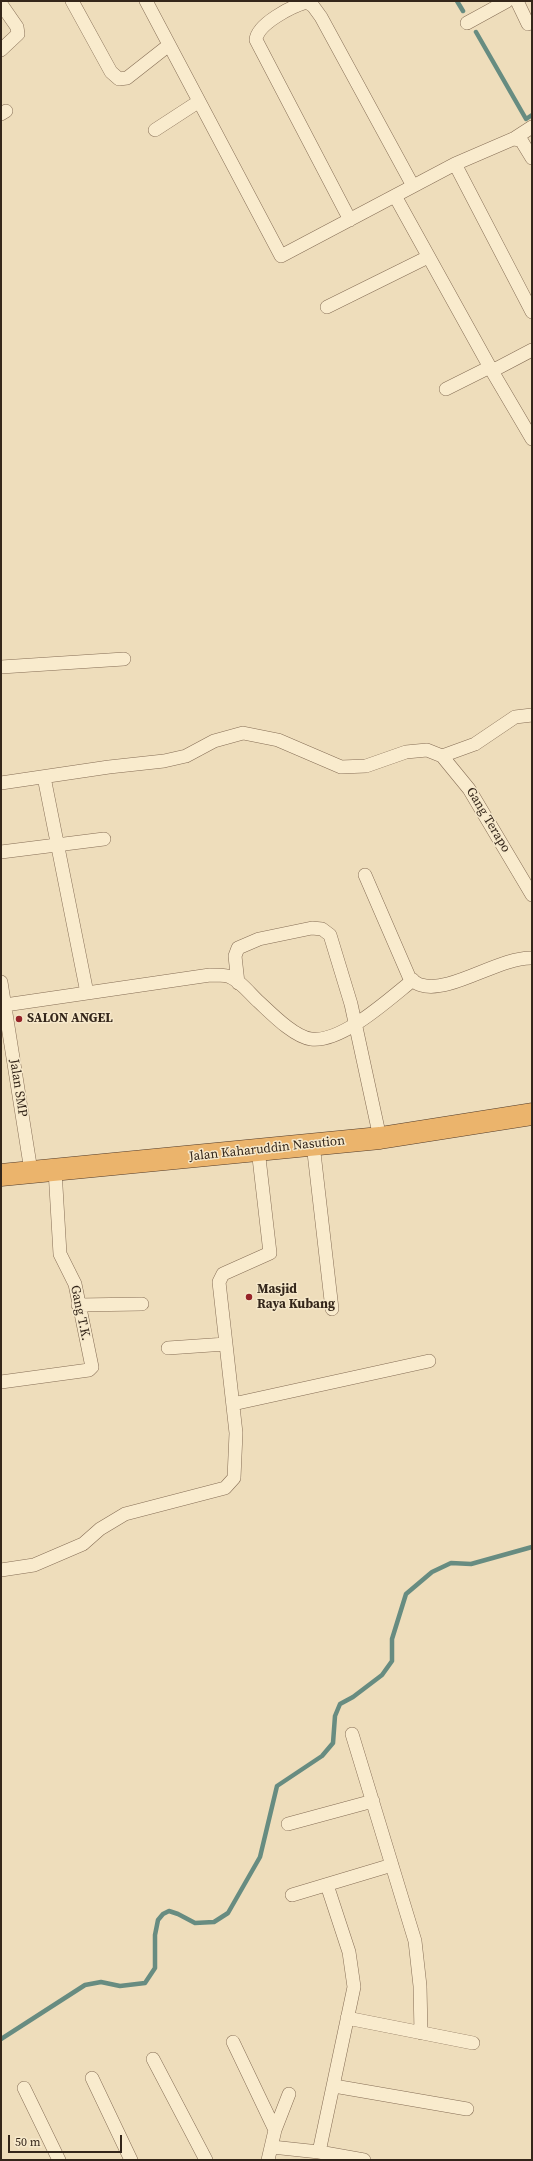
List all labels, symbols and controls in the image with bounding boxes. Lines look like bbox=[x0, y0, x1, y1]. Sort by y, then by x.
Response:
street label: Gang Terapo bbox=[462, 785, 514, 855]
place label: SALON ANGEL bbox=[27, 1011, 113, 1027]
marker: SALON ANGEL bbox=[14, 1014, 24, 1024]
street label: Jalan SMP bbox=[6, 1058, 30, 1118]
street label: Jalan Kaharuddin Nasution bbox=[188, 1133, 346, 1165]
place label: Masjid Raya Kubang bbox=[257, 1282, 335, 1313]
street label: Gang T.K. bbox=[67, 1284, 93, 1342]
marker: Masjid Raya Kubang bbox=[244, 1292, 254, 1302]
scale bar bbox=[10, 2127, 124, 2153]
text: 50 m bbox=[15, 2134, 41, 2150]

